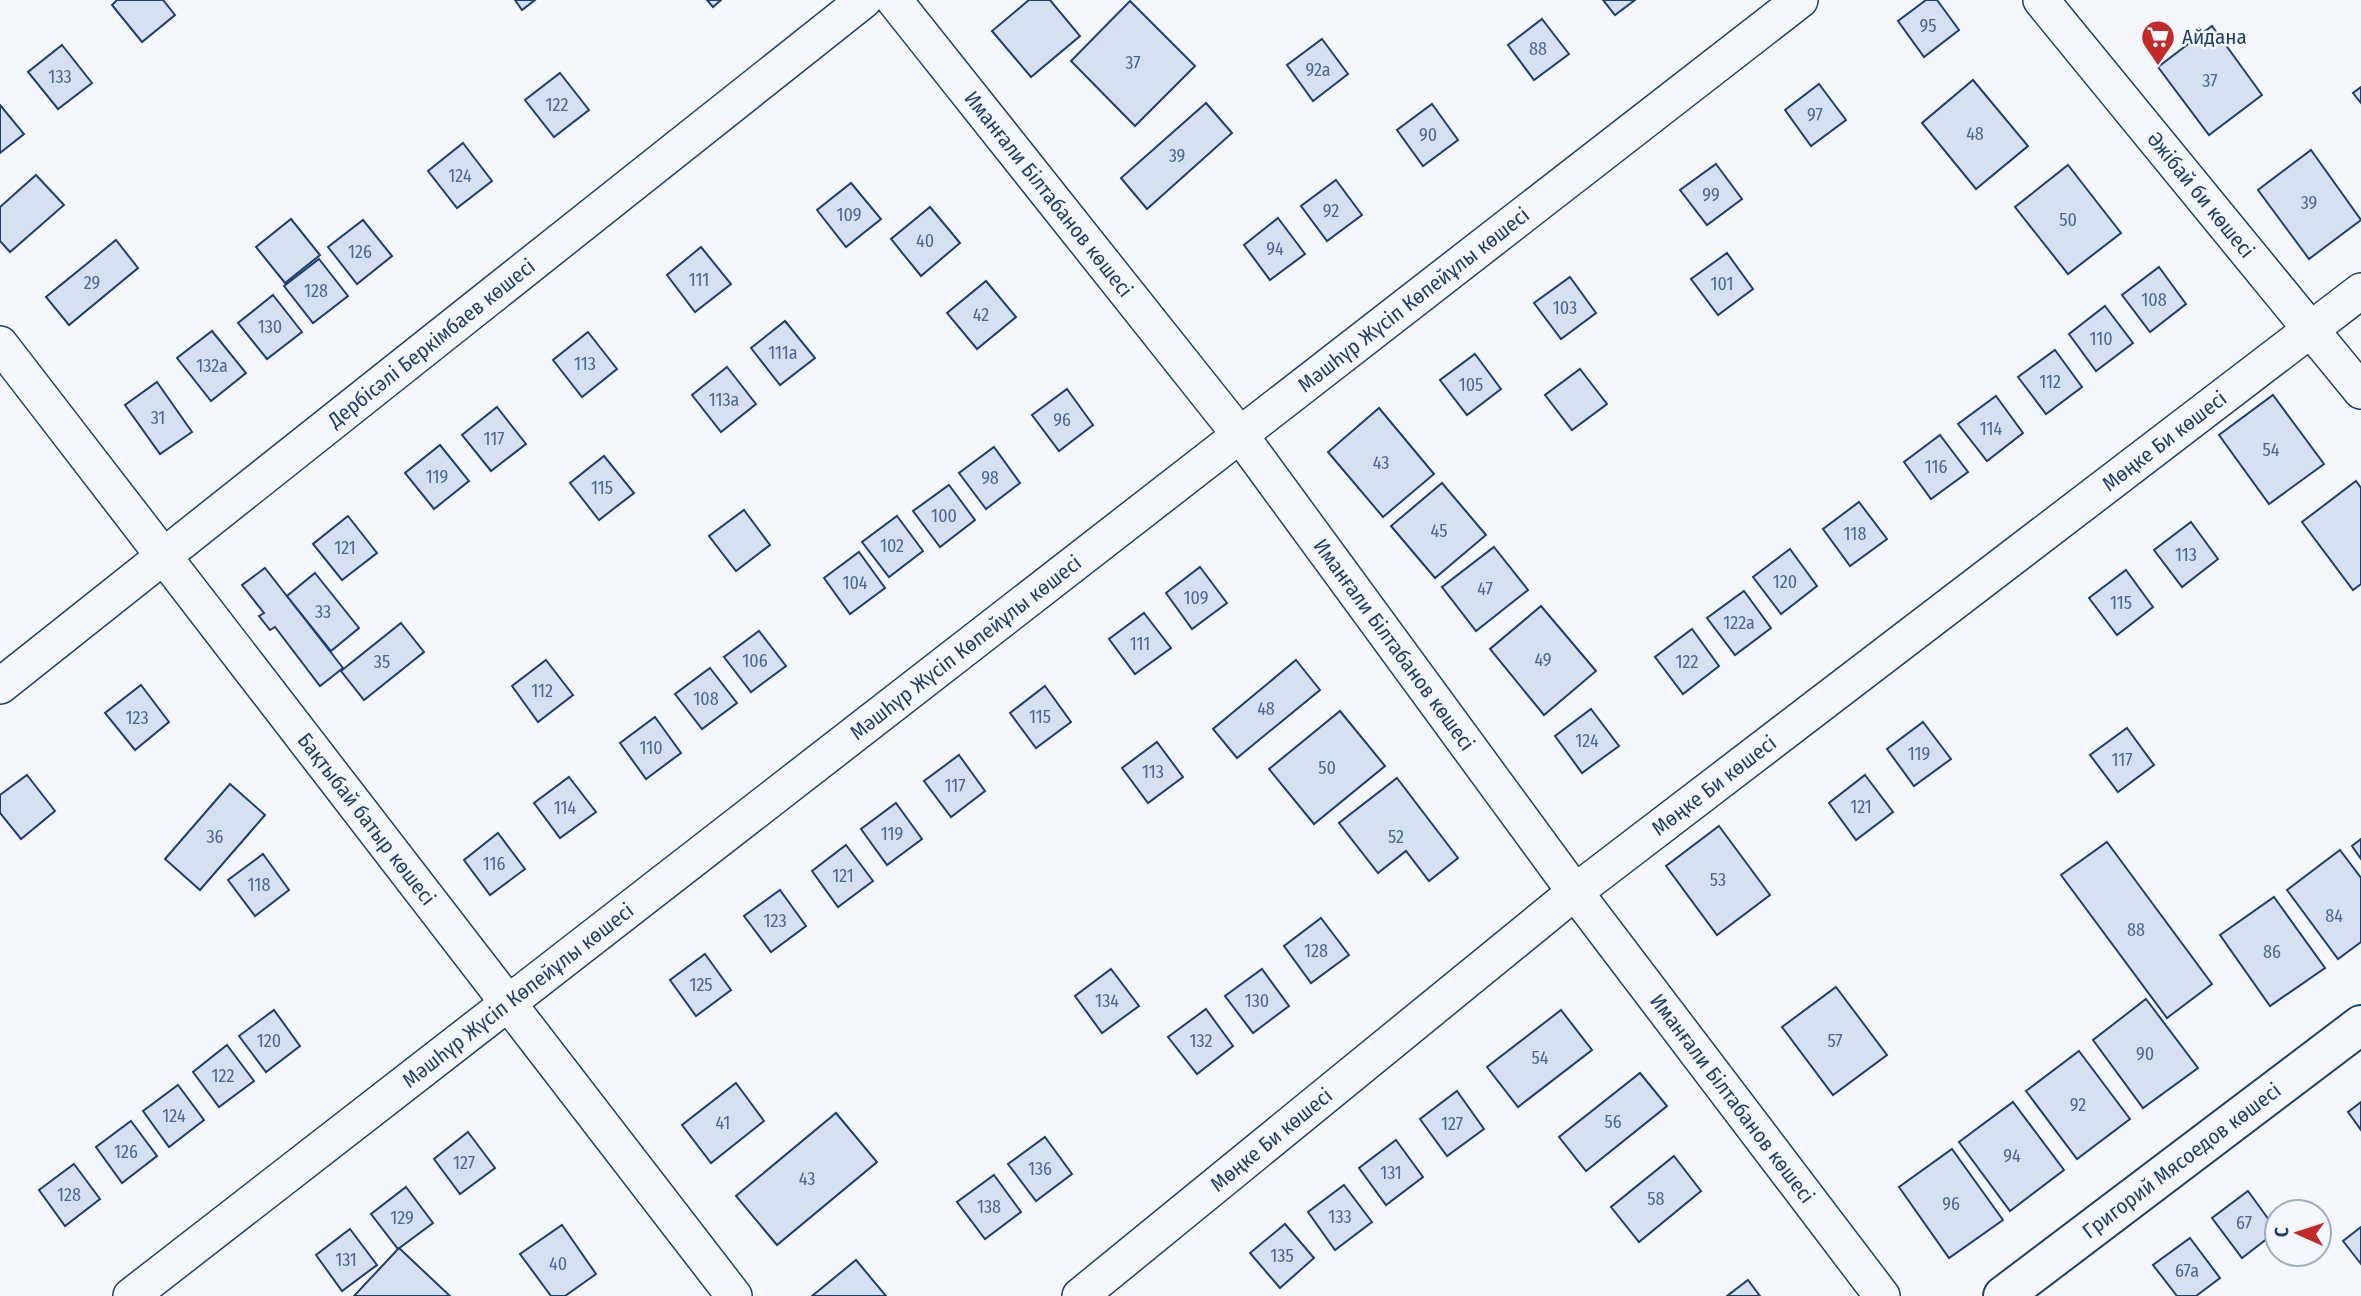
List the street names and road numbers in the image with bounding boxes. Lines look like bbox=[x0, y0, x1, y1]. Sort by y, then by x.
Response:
street label: Иманғали Білтабанов көшесі bbox=[958, 86, 1138, 302]
street label: Әжібай би көшесі bbox=[2141, 127, 2260, 263]
street label: Мәшһүр Жүсіп Көпейұлы көшесі bbox=[1293, 202, 1535, 398]
street label: Дербісәлі Беркімбаев көшесі bbox=[322, 253, 540, 434]
street label: Мөңке Би көшесі bbox=[2097, 385, 2232, 497]
street label: Иманғали Білтабанов көшесі bbox=[1308, 534, 1480, 756]
street label: Мәшһүр Жүсіп Көпейұлы көшесі bbox=[845, 550, 1087, 746]
street label: Бақтыбай батыр көшесі bbox=[292, 728, 441, 910]
street label: Мөңке Би көшесі bbox=[1647, 730, 1782, 842]
street label: Мәшһүр Жүсіп Көпейұлы көшесі bbox=[397, 898, 639, 1093]
street label: Иманғали Білтабанов көшесі bbox=[1644, 989, 1820, 1209]
street label: Григорий Мясоедов көшесі bbox=[2077, 1077, 2286, 1244]
street label: Мөңке Би көшесі bbox=[1205, 1082, 1338, 1197]

